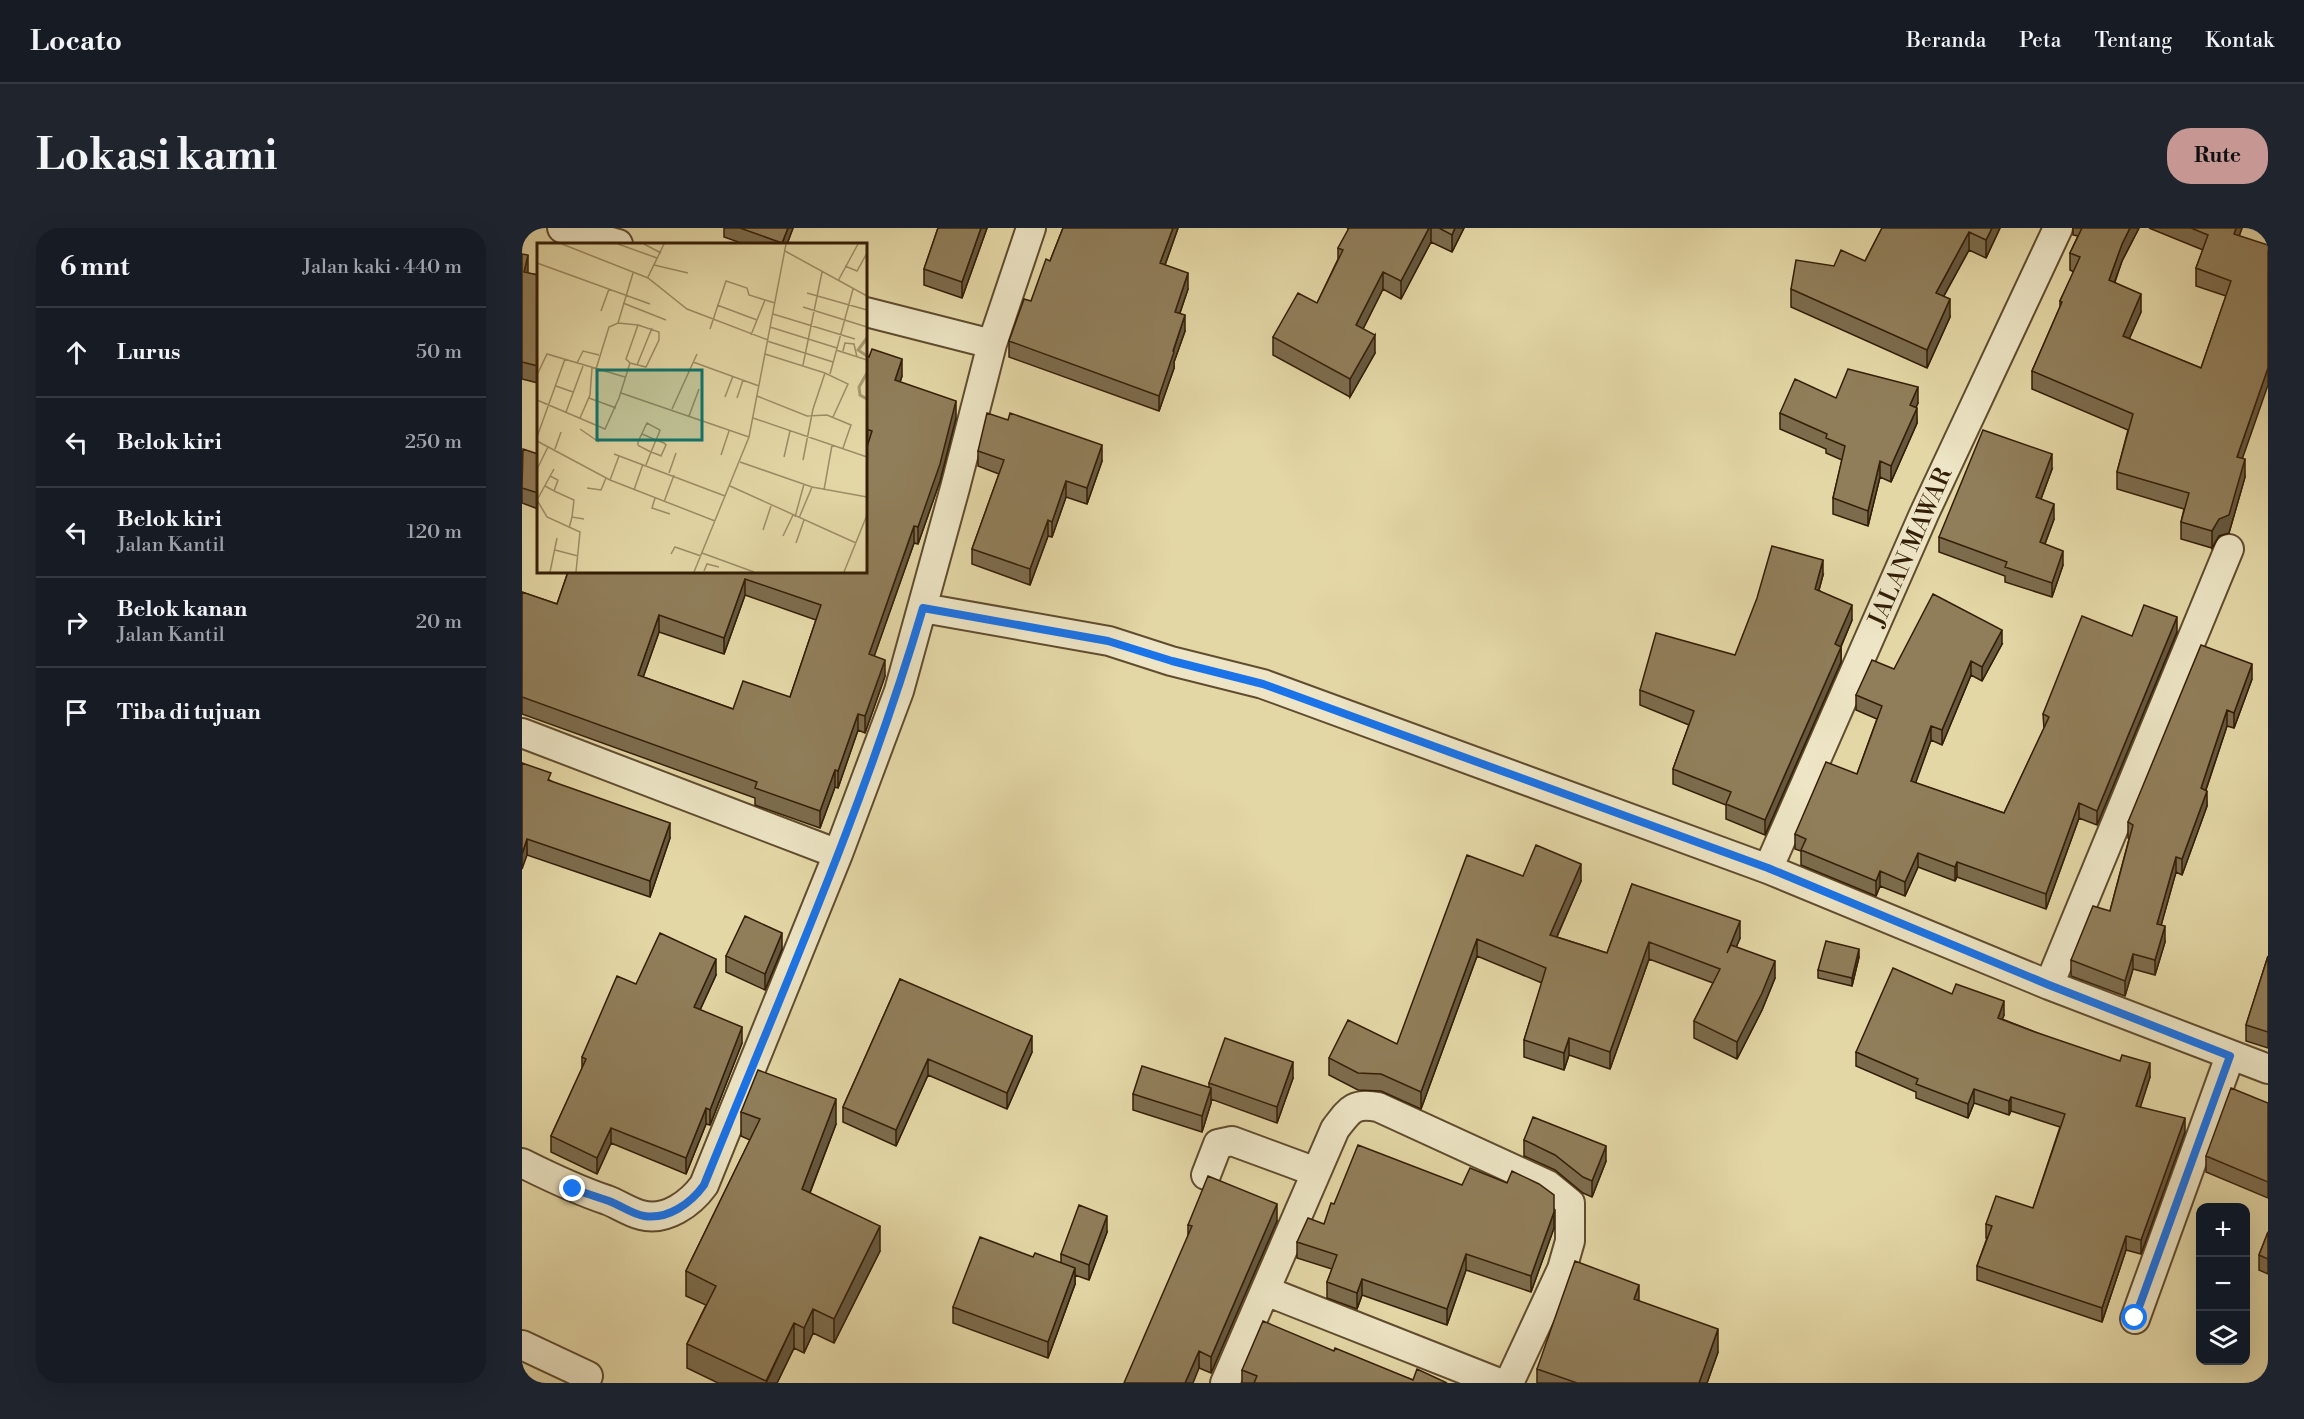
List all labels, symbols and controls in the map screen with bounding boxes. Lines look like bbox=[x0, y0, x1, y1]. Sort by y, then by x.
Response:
text: Locato bbox=[30, 24, 122, 59]
text: Beranda bbox=[1906, 28, 1986, 54]
text: Peta bbox=[2019, 28, 2061, 54]
text: Tentang bbox=[2094, 28, 2172, 54]
text: Kontak bbox=[2205, 28, 2274, 54]
button: Rute bbox=[2167, 128, 2268, 184]
text: Lokasi kami bbox=[36, 130, 277, 183]
inset map bbox=[537, 243, 867, 573]
text: 6 mnt bbox=[60, 251, 129, 283]
text: Jalan kaki · 440 m bbox=[302, 255, 462, 280]
icon: ahead bbox=[60, 336, 93, 369]
text: Lurus bbox=[117, 339, 180, 366]
text: 50 m bbox=[416, 340, 462, 365]
icon: left bbox=[60, 426, 93, 459]
text: Belok kiri bbox=[117, 429, 222, 456]
text: 250 m bbox=[405, 430, 462, 455]
street label: JALAN MAWAR bbox=[1862, 462, 1960, 632]
text: Belok kiri bbox=[117, 506, 222, 533]
icon: left bbox=[60, 516, 93, 549]
text: 120 m bbox=[407, 520, 462, 545]
text: Jalan Kantil bbox=[117, 533, 225, 558]
text: Belok kanan bbox=[117, 596, 247, 623]
icon: right bbox=[60, 606, 93, 639]
text: 20 m bbox=[416, 610, 462, 635]
text: Jalan Kantil bbox=[117, 623, 225, 648]
icon: arrive bbox=[60, 696, 93, 729]
text: Tiba di tujuan bbox=[117, 699, 261, 726]
route end bbox=[559, 1175, 585, 1201]
map controls bbox=[2196, 1203, 2250, 1365]
button: + bbox=[2196, 1203, 2250, 1257]
button: − bbox=[2196, 1257, 2250, 1311]
route start bbox=[2121, 1304, 2147, 1330]
button: layers bbox=[2196, 1311, 2250, 1365]

